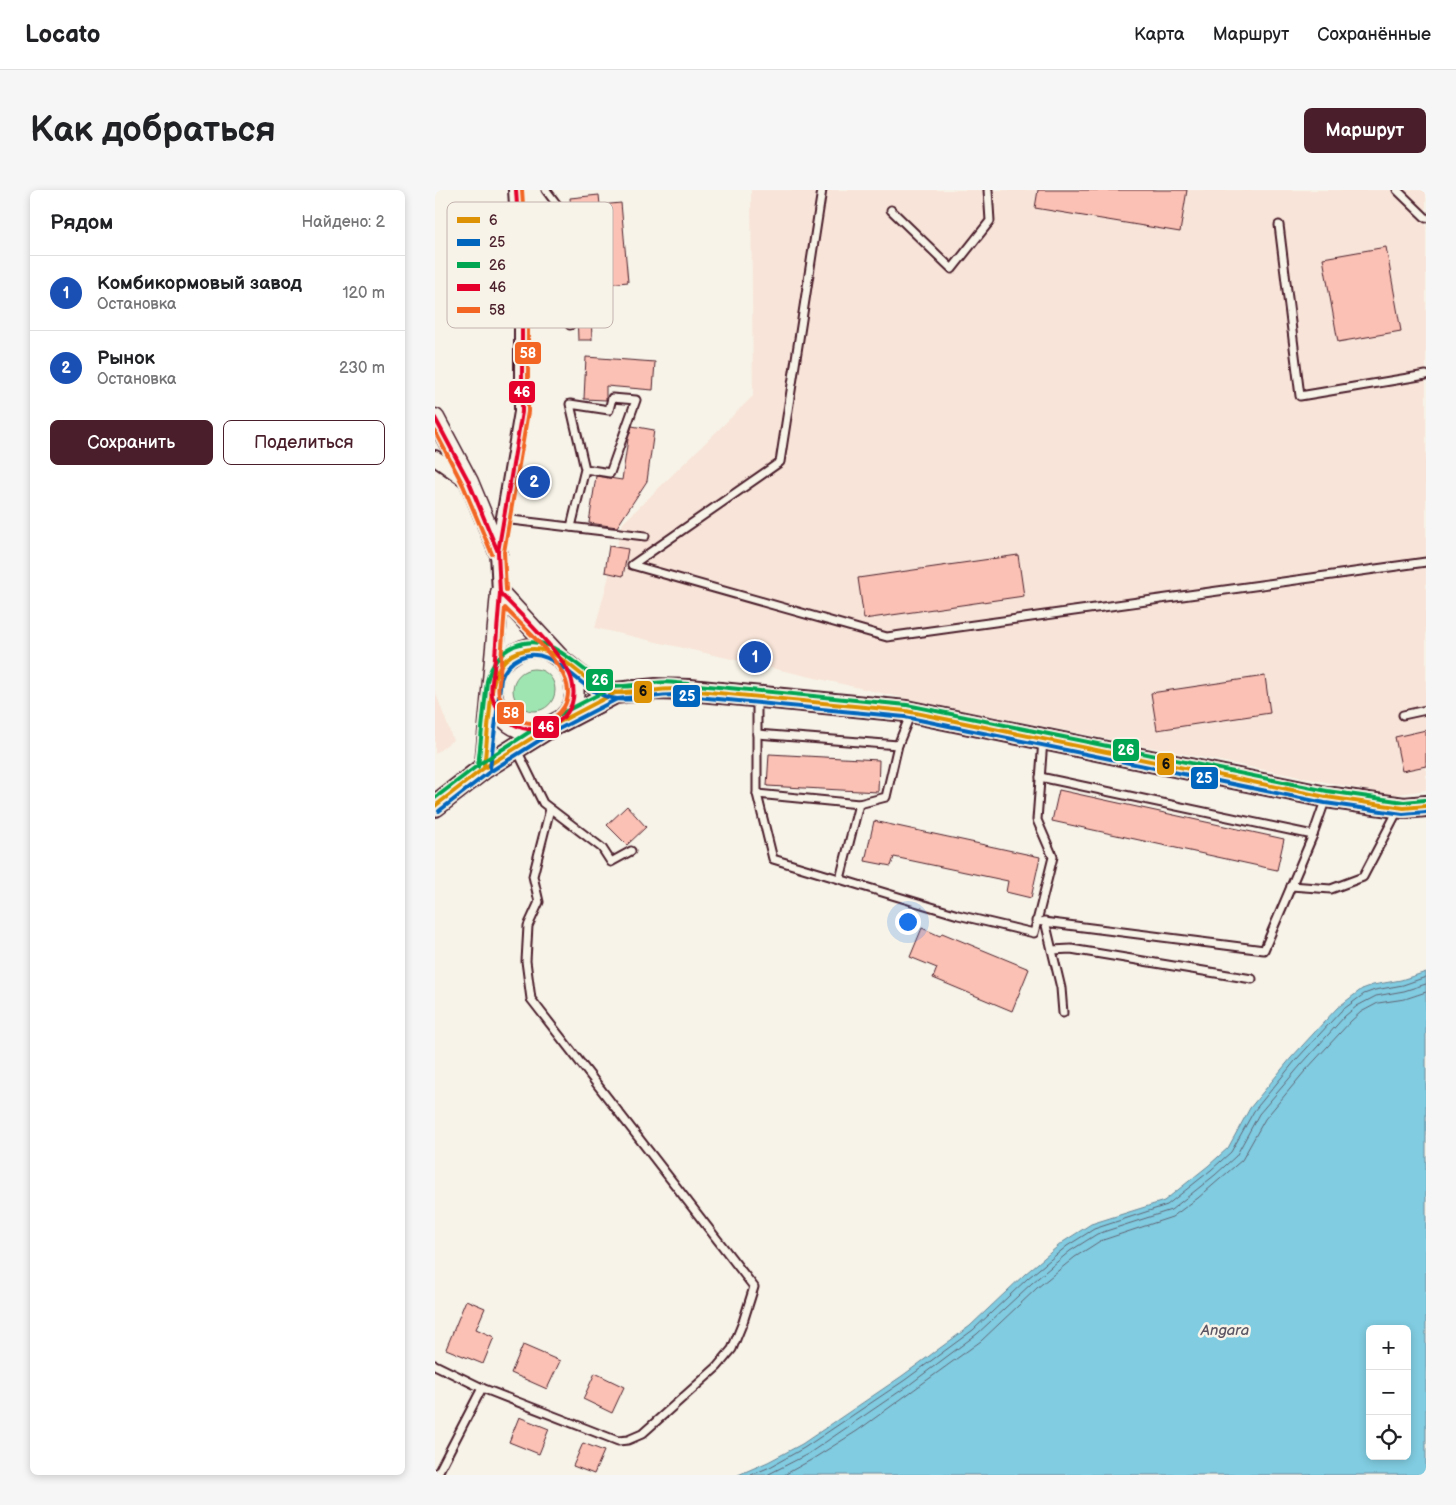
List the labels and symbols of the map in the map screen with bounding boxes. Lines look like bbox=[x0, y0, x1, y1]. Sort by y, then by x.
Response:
legend bbox=[447, 202, 613, 328]
text: 6 bbox=[489, 212, 498, 229]
text: 25 bbox=[489, 234, 505, 251]
text: 26 bbox=[489, 257, 506, 274]
text: 46 bbox=[489, 279, 507, 296]
text: 58 bbox=[489, 302, 505, 319]
line badge: 58 bbox=[514, 341, 542, 365]
text: 58 bbox=[520, 345, 536, 362]
line badge: 46 bbox=[508, 380, 536, 404]
text: 46 bbox=[514, 384, 530, 401]
pin: 2 bbox=[518, 463, 550, 501]
pin: 1 bbox=[739, 638, 771, 676]
line badge: 26 bbox=[585, 668, 614, 692]
text: 26 bbox=[592, 672, 608, 689]
line badge: 6 bbox=[633, 680, 653, 704]
text: 6 bbox=[639, 683, 647, 700]
line badge: 25 bbox=[672, 684, 701, 708]
text: 25 bbox=[679, 688, 695, 705]
line badge: 58 bbox=[496, 701, 525, 725]
text: 58 bbox=[503, 705, 519, 722]
line badge: 46 bbox=[532, 715, 560, 739]
text: 46 bbox=[538, 719, 554, 736]
line badge: 26 bbox=[1112, 738, 1140, 762]
text: 26 bbox=[1118, 742, 1134, 759]
line badge: 6 bbox=[1156, 752, 1175, 776]
text: 6 bbox=[1162, 756, 1170, 773]
line badge: 25 bbox=[1190, 766, 1219, 790]
text: 25 bbox=[1196, 770, 1212, 787]
your location bbox=[895, 909, 921, 935]
water label: Angara bbox=[1200, 1321, 1249, 1340]

